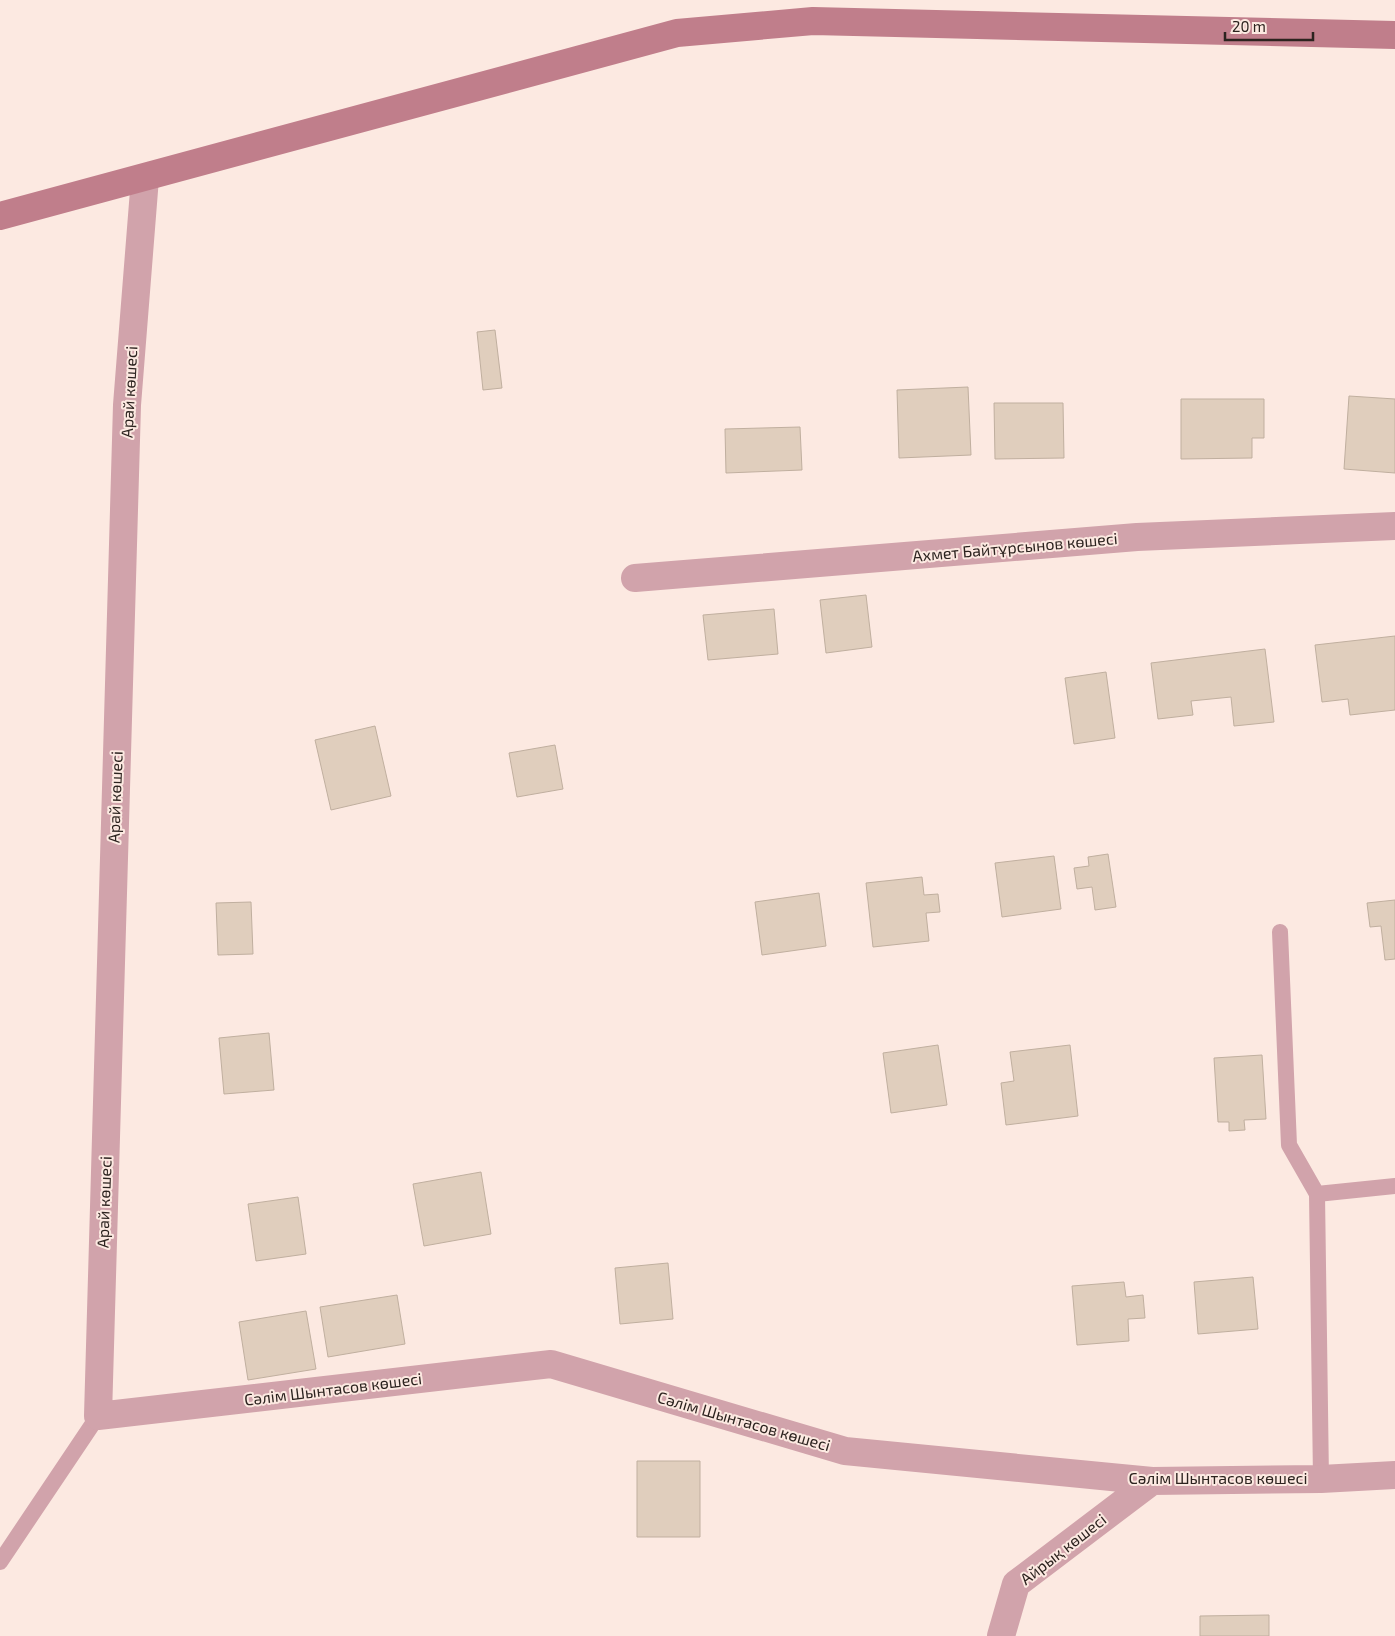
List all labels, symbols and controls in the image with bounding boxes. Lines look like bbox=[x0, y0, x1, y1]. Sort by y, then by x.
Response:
scale bar bbox=[1225, 10, 1312, 42]
text: 20 m bbox=[1232, 17, 1266, 35]
street label: Арай көшесі bbox=[117, 345, 140, 438]
street label: Ахмет Байтұрсынов көшесі bbox=[912, 528, 1118, 565]
street label: Арай көшесі bbox=[103, 751, 126, 843]
street label: Арай көшесі bbox=[92, 1156, 115, 1248]
street label: Сәлім Шынтасов көшесі bbox=[243, 1368, 423, 1409]
street label: Сәлім Шынтасов көшесі bbox=[656, 1387, 833, 1454]
street label: Сәлім Шынтасов көшесі bbox=[1129, 1468, 1307, 1487]
street label: Айрық көшесі bbox=[1016, 1509, 1109, 1588]

